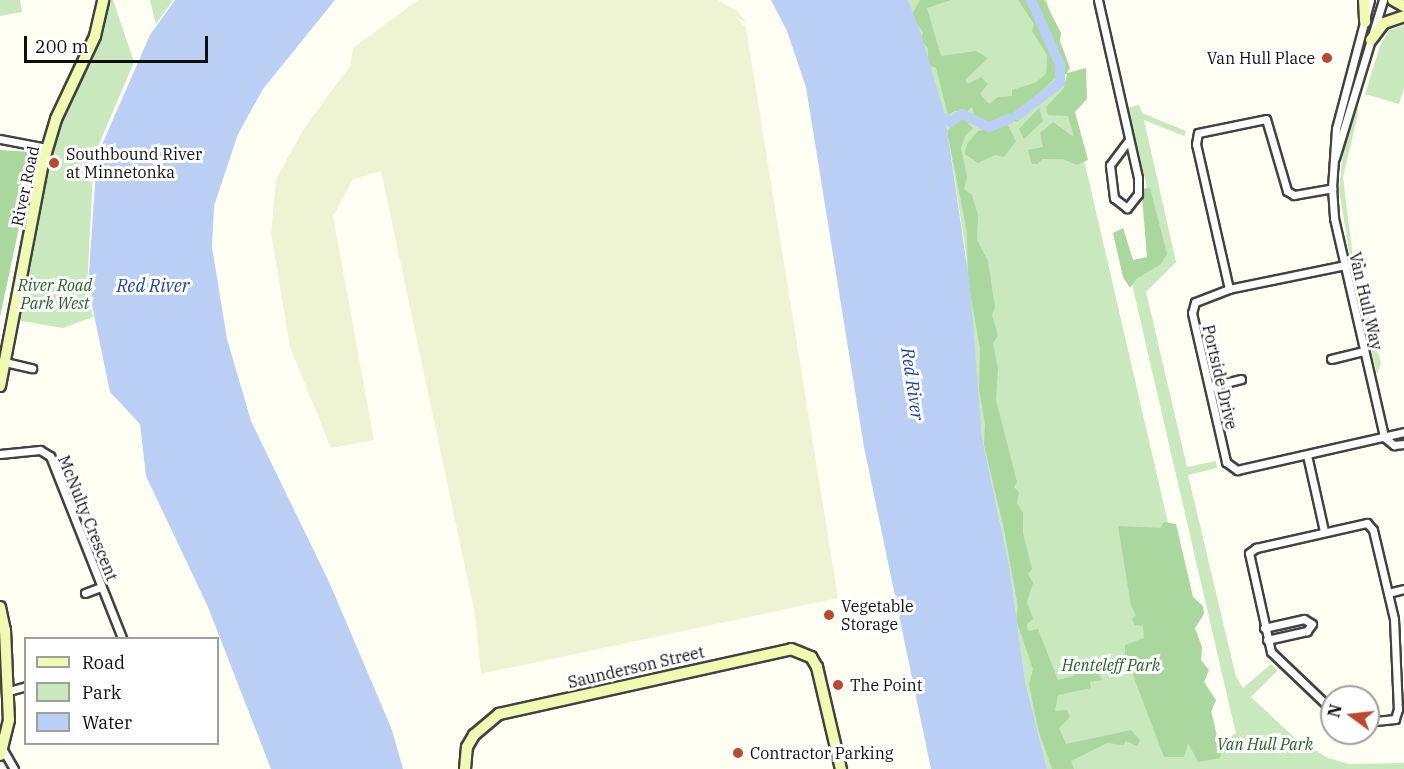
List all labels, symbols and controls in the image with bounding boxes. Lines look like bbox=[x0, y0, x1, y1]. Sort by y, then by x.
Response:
scale bar bbox=[27, 24, 212, 62]
text: 200 m bbox=[35, 35, 89, 58]
place label: Van Hull Place bbox=[1207, 48, 1315, 68]
marker: Van Hull Place bbox=[1320, 51, 1334, 65]
street label: River Road bbox=[7, 144, 43, 228]
place label: Southbound River at Minnetonka bbox=[66, 144, 202, 182]
marker: Southbound River at Minnetonka bbox=[47, 156, 61, 170]
street label: Van Hull Way bbox=[1345, 250, 1387, 352]
park label: River Road Park West bbox=[18, 275, 92, 313]
water label: Red River bbox=[116, 275, 190, 297]
street label: Portside Drive bbox=[1199, 323, 1241, 431]
water label: Red River bbox=[896, 346, 928, 422]
street label: McNulty Crescent bbox=[54, 453, 122, 583]
place label: Vegetable Storage bbox=[841, 596, 914, 634]
marker: Vegetable Storage bbox=[822, 608, 836, 622]
legend bbox=[24, 637, 219, 745]
street label: Saunderson Street bbox=[566, 642, 706, 692]
text: Road bbox=[82, 651, 125, 674]
park label: Henteleff Park bbox=[1062, 655, 1160, 675]
place label: The Point bbox=[850, 675, 922, 695]
marker: The Point bbox=[831, 678, 845, 692]
text: Park bbox=[82, 681, 121, 704]
north arrow bbox=[1320, 685, 1380, 745]
text: N bbox=[1323, 702, 1346, 720]
text: Water bbox=[82, 711, 132, 734]
park label: Van Hull Park bbox=[1217, 734, 1313, 754]
place label: Contractor Parking bbox=[750, 743, 894, 763]
marker: Contractor Parking bbox=[731, 746, 745, 760]

